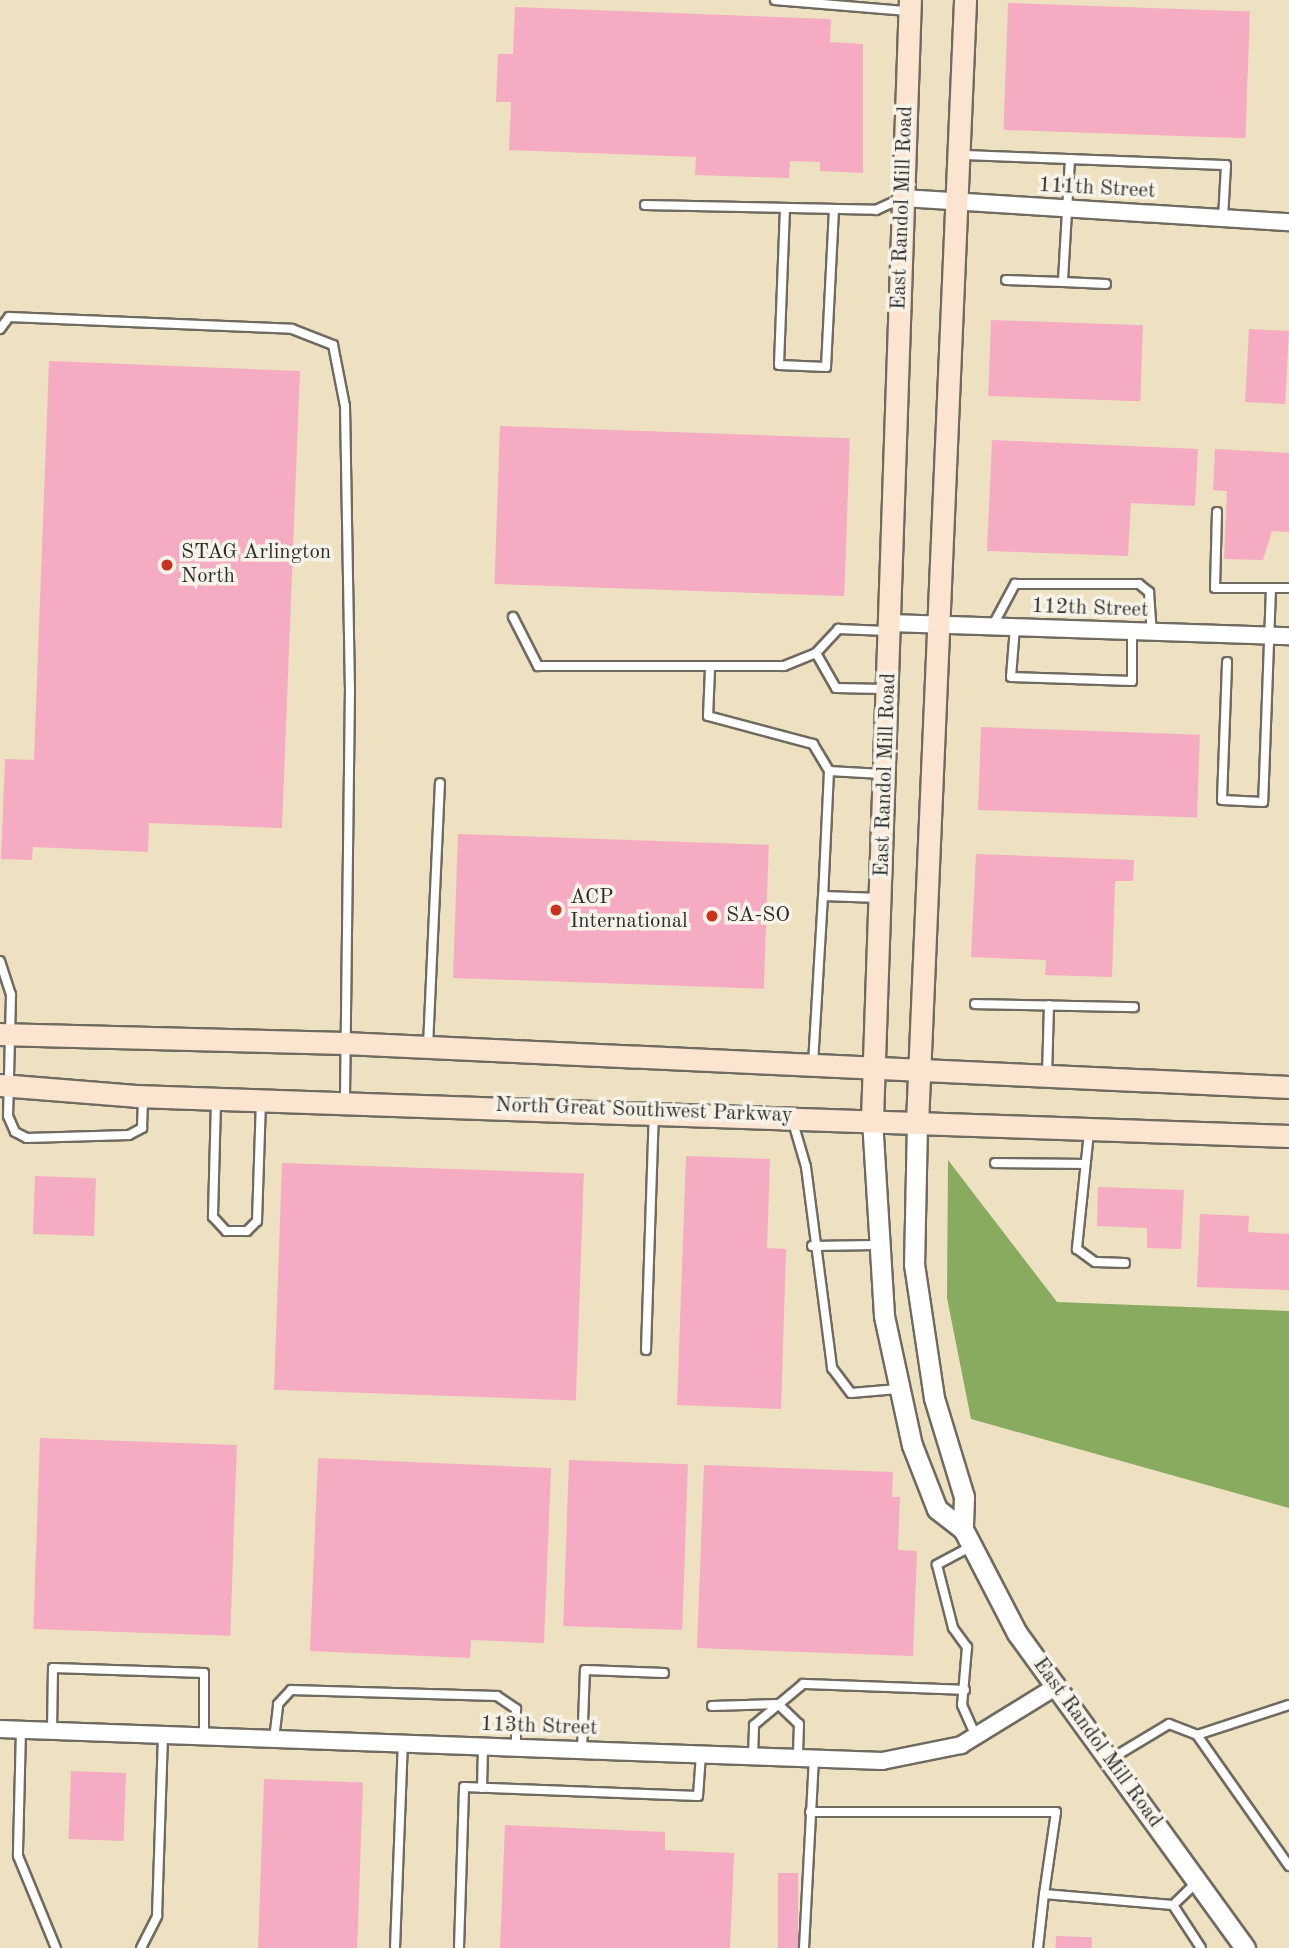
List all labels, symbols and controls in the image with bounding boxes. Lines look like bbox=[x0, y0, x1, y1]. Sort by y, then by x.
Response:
street label: East Randol Mill Road bbox=[887, 106, 919, 310]
street label: 111th Street bbox=[1038, 173, 1156, 205]
place label: STAG Arlington North bbox=[181, 540, 331, 590]
marker: STAG Arlington North bbox=[159, 557, 175, 573]
street label: 112th Street bbox=[1031, 594, 1149, 624]
street label: East Randol Mill Road bbox=[870, 673, 902, 877]
place label: ACP International bbox=[570, 885, 688, 935]
marker: ACP International bbox=[548, 902, 564, 918]
place label: SA-SO bbox=[726, 903, 790, 929]
marker: SA-SO bbox=[704, 908, 720, 924]
street label: North Great Southwest Parkway bbox=[495, 1093, 793, 1129]
street label: East Randol Mill Road bbox=[1027, 1653, 1167, 1833]
street label: 113th Street bbox=[480, 1712, 598, 1742]

